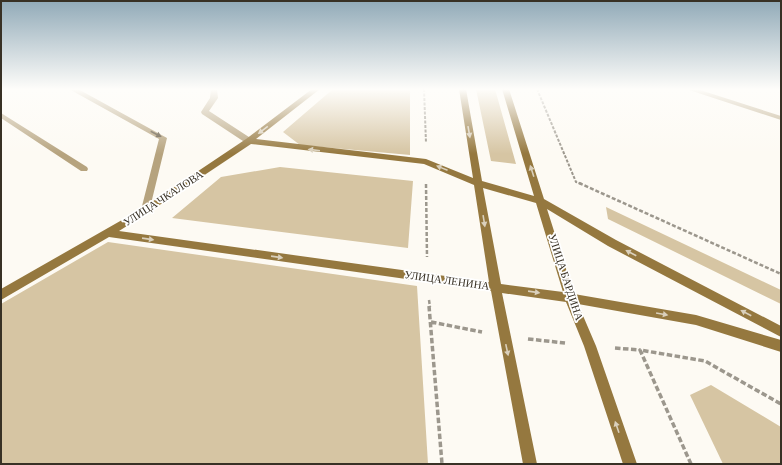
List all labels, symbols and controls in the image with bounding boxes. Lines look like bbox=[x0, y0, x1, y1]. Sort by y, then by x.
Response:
one-way arrow bbox=[466, 125, 472, 138]
one-way arrow bbox=[258, 126, 269, 134]
one-way arrow bbox=[150, 131, 162, 138]
one-way arrow bbox=[308, 147, 320, 153]
one-way arrow bbox=[435, 165, 447, 171]
one-way arrow bbox=[528, 165, 534, 177]
street label: УЛИЦА ЧКАЛОВА bbox=[121, 168, 205, 228]
one-way arrow bbox=[482, 215, 488, 228]
street label: УЛИЦА БАРДИНА bbox=[546, 232, 586, 322]
one-way arrow bbox=[142, 236, 154, 242]
one-way arrow bbox=[626, 250, 637, 256]
one-way arrow bbox=[271, 254, 283, 260]
street label: УЛИЦА ЛЕНИНА bbox=[404, 268, 490, 292]
one-way arrow bbox=[528, 289, 540, 295]
one-way arrow bbox=[741, 310, 752, 317]
one-way arrow bbox=[656, 311, 668, 317]
one-way arrow bbox=[504, 343, 510, 356]
one-way arrow bbox=[614, 421, 620, 433]

